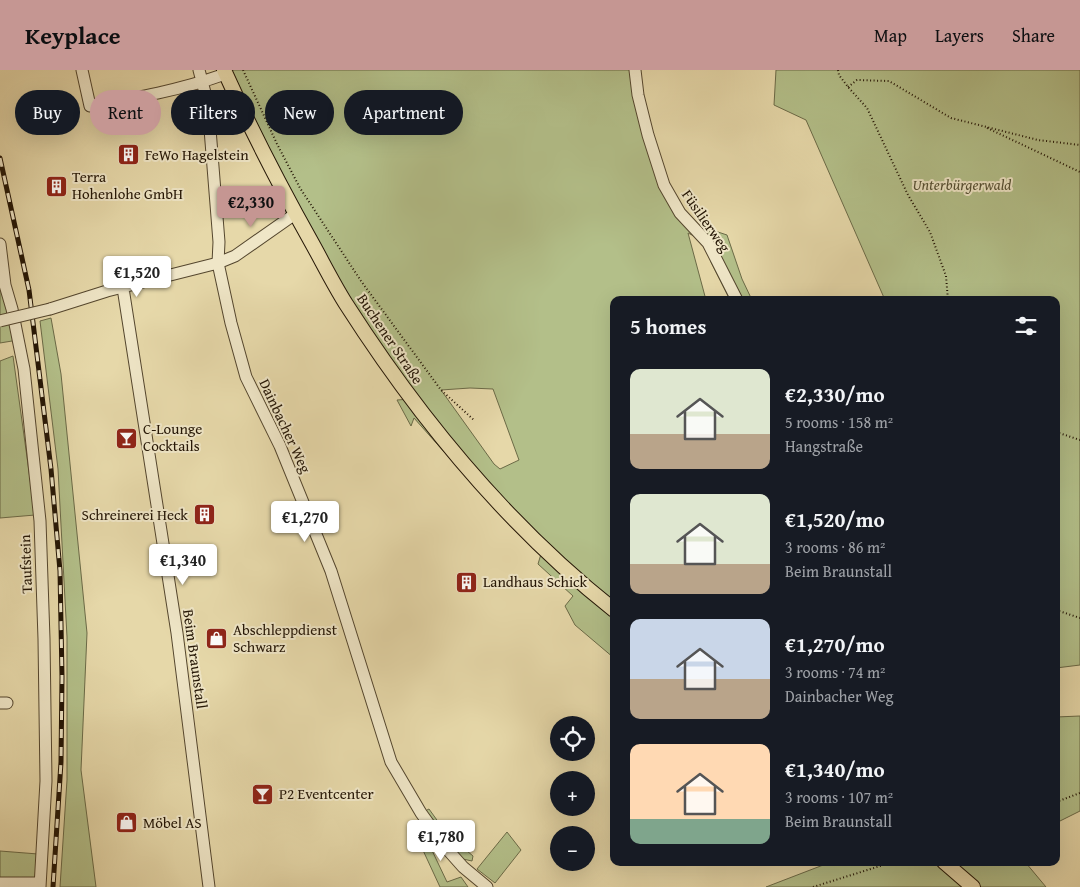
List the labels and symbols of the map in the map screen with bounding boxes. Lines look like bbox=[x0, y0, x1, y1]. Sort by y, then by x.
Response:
building icon: FeWo Hagelstein bbox=[117, 143, 141, 167]
place label: FeWo Hagelstein bbox=[145, 144, 249, 165]
place label: Terra Hohenlohe GmbH bbox=[72, 166, 183, 204]
building icon: Terra Hohenlohe GmbH bbox=[44, 174, 68, 198]
park label: Unterbürgerwald bbox=[912, 174, 1012, 195]
street label: Füsilierweg bbox=[677, 185, 736, 257]
pin: €2,330 bbox=[210, 186, 292, 228]
pin: €1,520 bbox=[96, 256, 178, 298]
street label: Buchener Straße bbox=[352, 289, 428, 388]
street label: Dainbacher Weg bbox=[254, 375, 317, 477]
place label: C-Lounge Cocktails bbox=[143, 418, 202, 456]
bar icon: C-Lounge Cocktails bbox=[115, 426, 139, 450]
pin: €1,270 bbox=[264, 500, 346, 543]
building icon: Schreinerei Heck bbox=[192, 503, 216, 527]
place label: Schreinerei Heck bbox=[82, 504, 188, 525]
street label: Taufstein bbox=[14, 534, 37, 594]
pin: €1,340 bbox=[142, 544, 224, 586]
building icon: Landhaus Schick bbox=[455, 570, 479, 594]
place label: Landhaus Schick bbox=[483, 571, 588, 592]
street label: Beim Braunstall bbox=[178, 608, 213, 710]
place label: Abschleppdienst Schwarz bbox=[233, 619, 338, 657]
shop icon: Abschleppdienst Schwarz bbox=[205, 627, 229, 651]
bar icon: P2 Eventcenter bbox=[251, 782, 275, 806]
place label: P2 Eventcenter bbox=[279, 783, 374, 804]
shop icon: Möbel AS bbox=[115, 811, 139, 835]
place label: Möbel AS bbox=[143, 812, 202, 833]
pin: €1,780 bbox=[400, 820, 482, 862]

